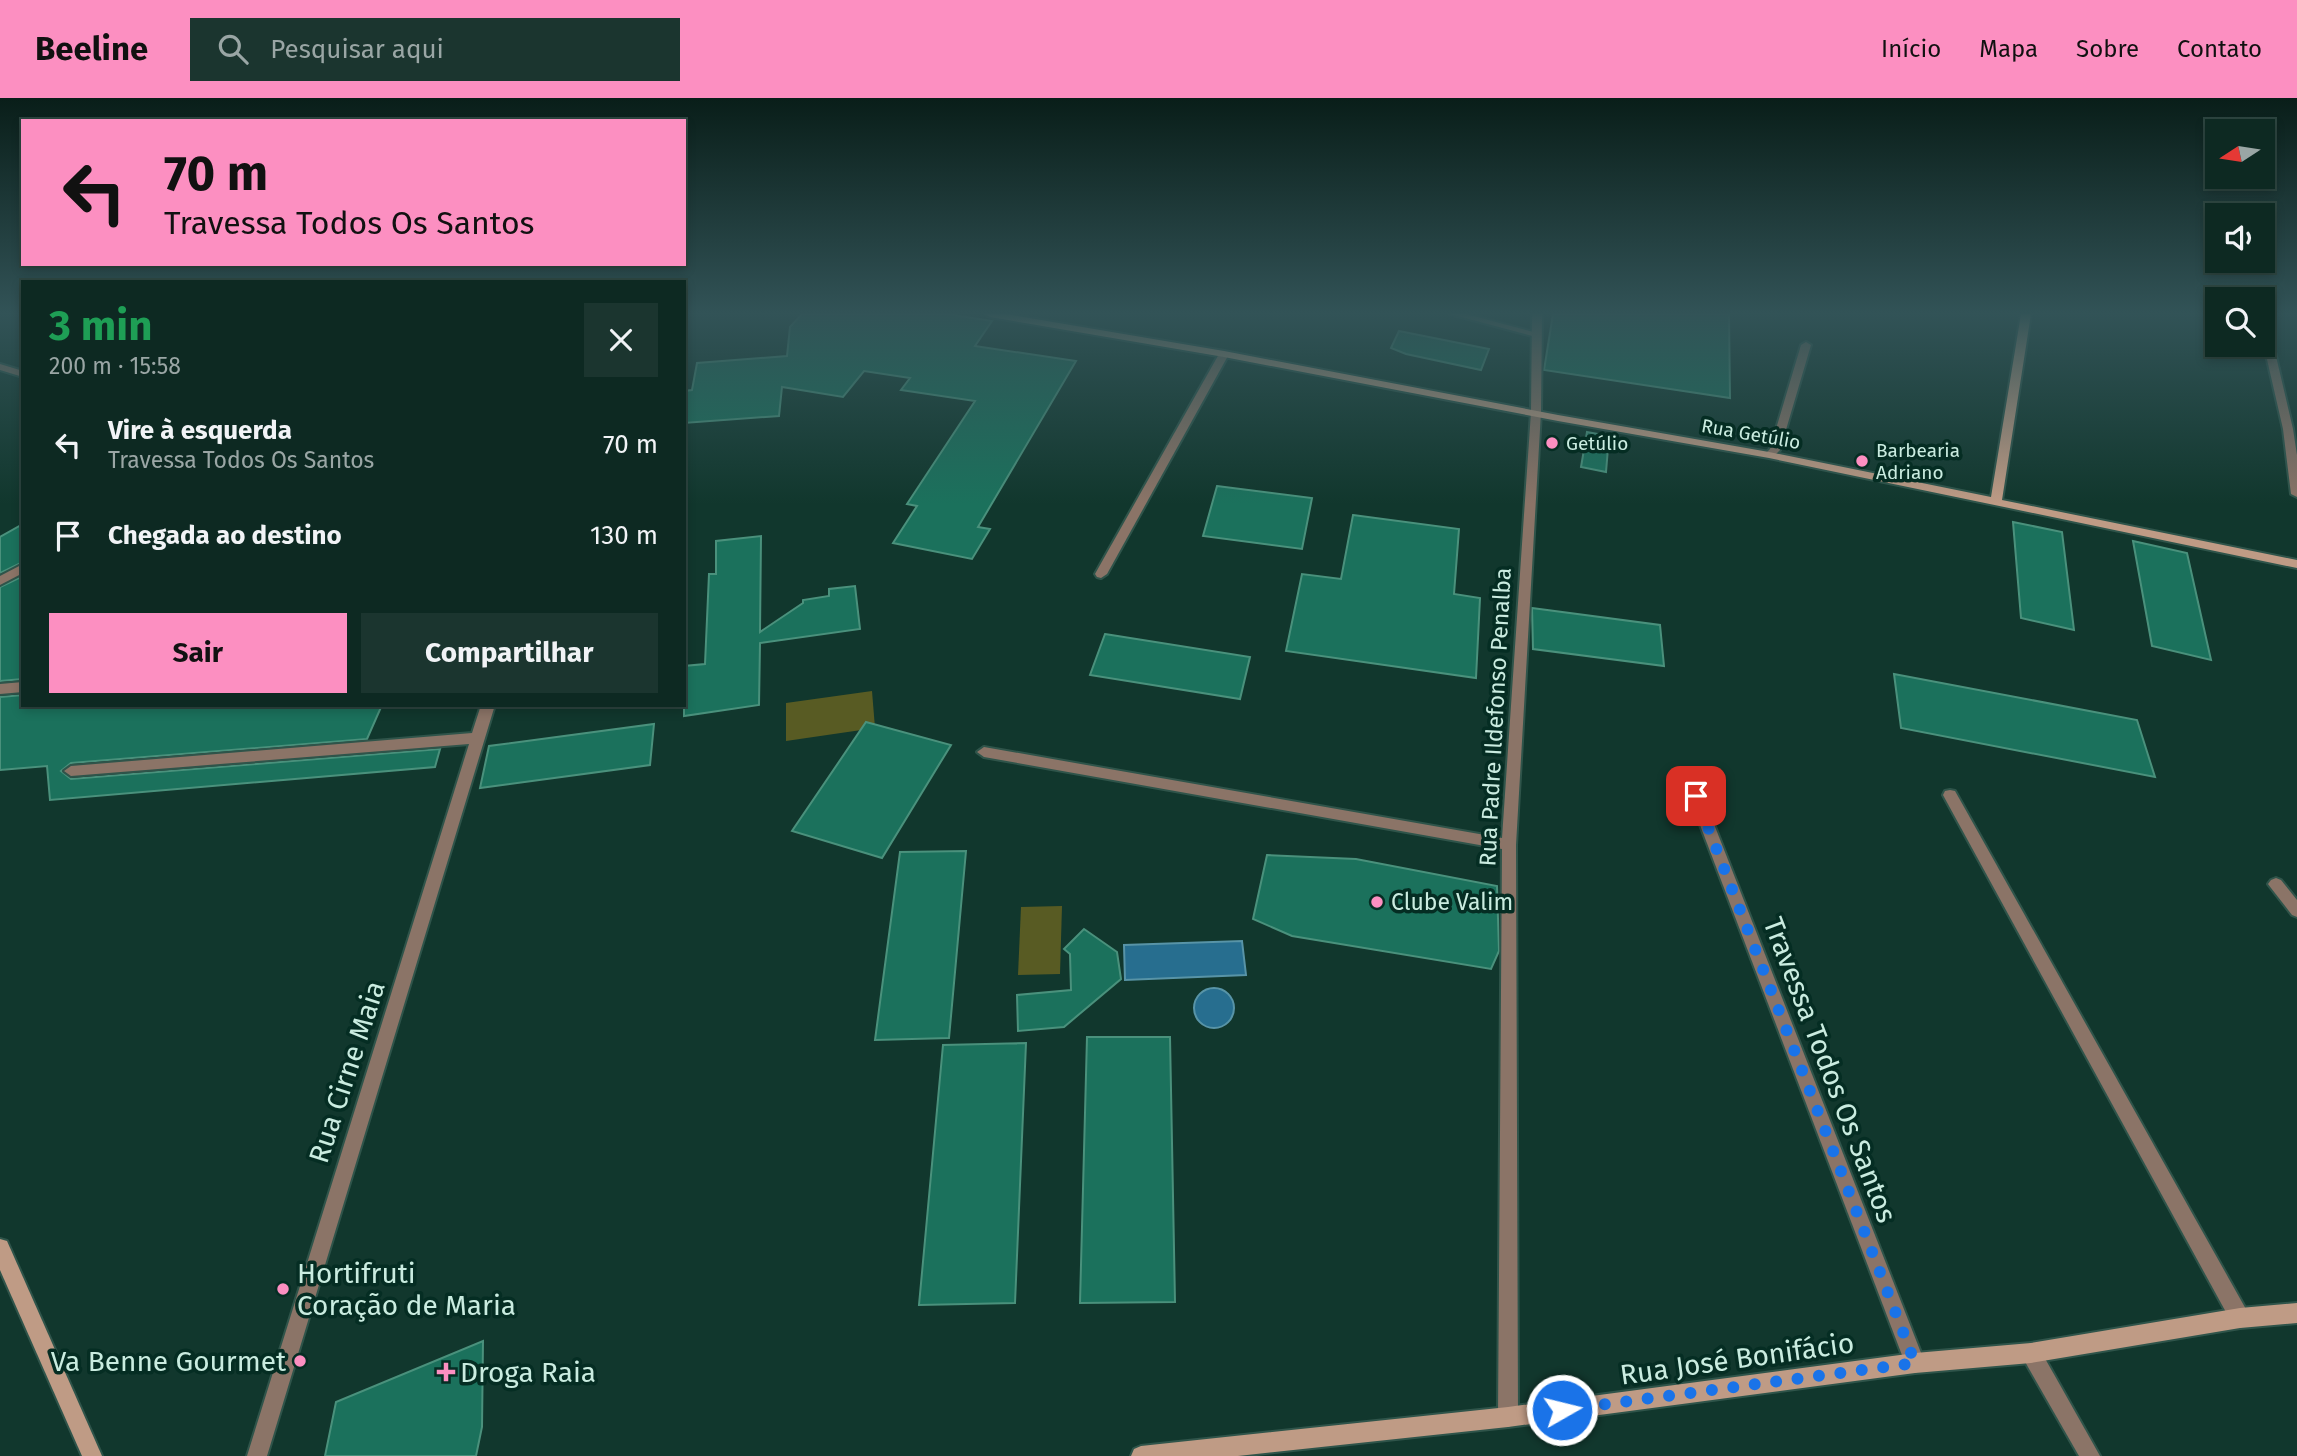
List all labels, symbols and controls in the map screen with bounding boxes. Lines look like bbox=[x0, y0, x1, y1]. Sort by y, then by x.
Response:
search box bbox=[190, 18, 680, 81]
text: Beeline bbox=[35, 29, 148, 69]
icon: search bbox=[214, 30, 252, 68]
text: Pesquisar aqui bbox=[270, 34, 444, 65]
text: Início bbox=[1881, 35, 1941, 63]
text: Mapa bbox=[1979, 35, 2038, 63]
text: Sobre bbox=[2076, 35, 2139, 63]
text: Contato bbox=[2177, 35, 2262, 63]
north arrow bbox=[2205, 119, 2275, 189]
map controls bbox=[2205, 119, 2275, 357]
text: 70 m bbox=[164, 144, 268, 203]
icon: left bbox=[49, 147, 140, 238]
button: sound bbox=[2205, 203, 2275, 273]
text: Travessa Todos Os Santos bbox=[164, 204, 535, 242]
button: search bbox=[2205, 287, 2275, 357]
text: 3 min bbox=[49, 301, 152, 351]
button: close bbox=[584, 303, 658, 377]
text: 200 m · 15:58 bbox=[49, 352, 181, 380]
street label: Rua Getúlio bbox=[1700, 414, 1802, 454]
text: Vire à esquerda bbox=[108, 415, 292, 446]
icon: left bbox=[49, 426, 87, 464]
text: 70 m bbox=[603, 429, 658, 460]
place label: Getúlio bbox=[1566, 432, 1628, 455]
marker: Getúlio bbox=[1544, 435, 1560, 451]
place label: Barbearia Adriano bbox=[1876, 439, 1960, 484]
text: Travessa Todos Os Santos bbox=[108, 446, 374, 474]
marker: Barbearia Adriano bbox=[1854, 453, 1870, 469]
icon: arrive bbox=[49, 517, 87, 555]
text: Chegada ao destino bbox=[108, 520, 342, 551]
text: 130 m bbox=[590, 520, 658, 551]
street label: Rua Padre Ildefonso Penalba bbox=[1473, 567, 1517, 867]
button: Sair bbox=[49, 613, 347, 693]
button: Compartilhar bbox=[361, 613, 658, 693]
pin bbox=[1666, 766, 1726, 826]
icon: arrive bbox=[1677, 777, 1715, 815]
place label: Clube Valim bbox=[1391, 888, 1513, 916]
marker: Clube Valim bbox=[1369, 894, 1385, 910]
street label: Travessa Todos Os Santos bbox=[1757, 913, 1903, 1227]
street label: Rua Cirne Maia bbox=[302, 977, 392, 1167]
place label: Hortifruti Coração de Maria bbox=[297, 1257, 516, 1322]
marker: Hortifruti Coração de Maria bbox=[275, 1281, 291, 1297]
street label: Rua José Bonifácio bbox=[1618, 1326, 1856, 1392]
place label: Va Benne Gourmet bbox=[51, 1345, 287, 1378]
marker: Va Benne Gourmet bbox=[292, 1353, 308, 1369]
place label: Droga Raia bbox=[460, 1356, 596, 1389]
marker: Droga Raia bbox=[438, 1364, 454, 1380]
position arrow bbox=[1525, 1373, 1599, 1447]

